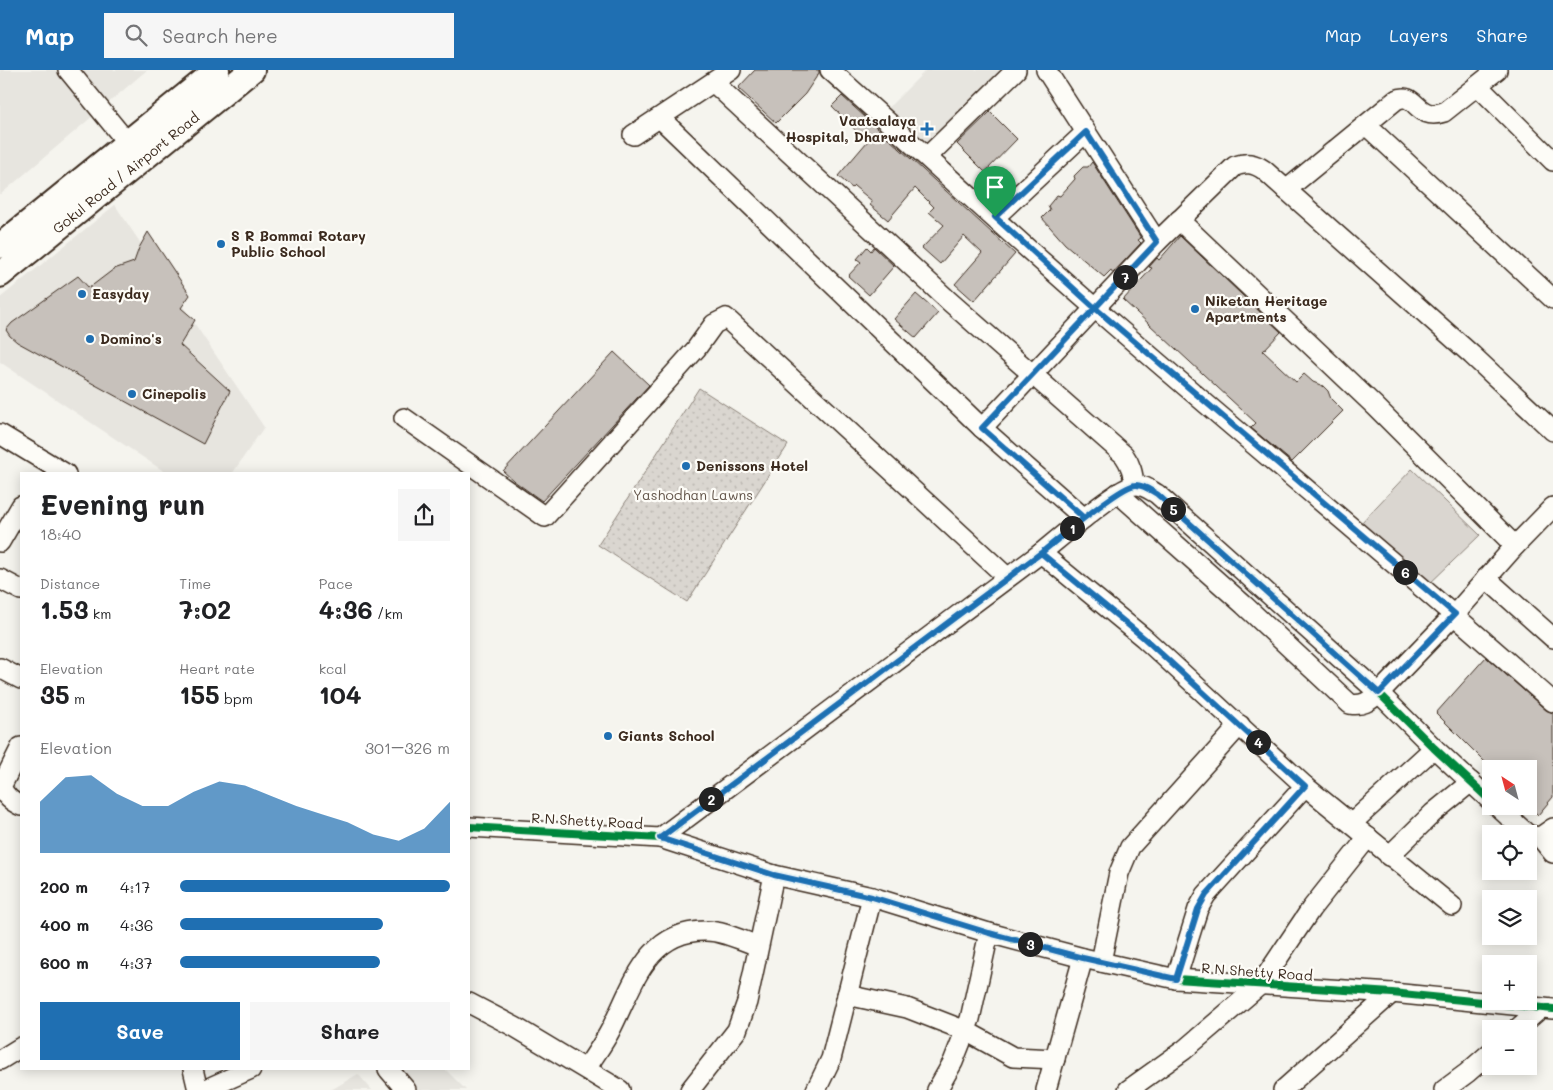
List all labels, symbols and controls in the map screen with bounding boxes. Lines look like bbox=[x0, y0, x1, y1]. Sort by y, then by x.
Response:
search box bbox=[104, 13, 454, 58]
text: Map bbox=[25, 20, 74, 51]
icon: search bbox=[122, 21, 150, 49]
text: Search here bbox=[162, 23, 278, 48]
text: Map bbox=[1325, 23, 1361, 47]
text: Layers bbox=[1389, 23, 1448, 47]
text: Share bbox=[1476, 23, 1528, 47]
street label: Gokul Road / Airport Road bbox=[48, 107, 203, 238]
place label: Vaatsalaya Hospital, Dharwad bbox=[785, 111, 916, 146]
marker: Vaatsalaya Hospital, Dharwad bbox=[920, 122, 934, 136]
pin bbox=[974, 166, 1016, 217]
icon: arrive bbox=[981, 173, 1009, 201]
place label: S R Bommai Rotary Public School bbox=[231, 226, 366, 261]
marker: S R Bommai Rotary Public School bbox=[215, 238, 227, 250]
pin: 7 bbox=[1112, 264, 1138, 290]
text: 7 bbox=[1122, 268, 1129, 287]
place label: Easyday bbox=[92, 284, 150, 303]
marker: Easyday bbox=[76, 288, 88, 300]
place label: Niketan Heritage Apartments bbox=[1205, 291, 1327, 326]
marker: Niketan Heritage Apartments bbox=[1189, 303, 1201, 315]
place label: Domino's bbox=[100, 329, 162, 348]
marker: Domino's bbox=[84, 333, 96, 345]
place label: Cinepolis bbox=[142, 384, 206, 403]
marker: Cinepolis bbox=[126, 388, 138, 400]
place label: Denissons Hotel bbox=[696, 456, 808, 475]
marker: Denissons Hotel bbox=[680, 460, 692, 472]
park label: Yashodhan Lawns bbox=[633, 485, 753, 504]
text: Evening run bbox=[40, 486, 205, 522]
button: share bbox=[398, 489, 450, 541]
pin: 5 bbox=[1160, 496, 1186, 522]
text: 5 bbox=[1169, 500, 1178, 519]
pin: 1 bbox=[1060, 516, 1084, 540]
text: 1 bbox=[1069, 519, 1076, 538]
text: 18:40 bbox=[40, 523, 81, 544]
pin: 6 bbox=[1392, 560, 1418, 584]
text: 6 bbox=[1401, 563, 1410, 582]
text: Distance bbox=[40, 574, 100, 593]
text: Time bbox=[179, 574, 211, 593]
text: Pace bbox=[319, 574, 353, 593]
text: 1.53 bbox=[40, 593, 88, 625]
text: 7:02 bbox=[179, 593, 231, 625]
text: 4:36 bbox=[319, 593, 373, 625]
text: km bbox=[88, 604, 111, 623]
text: /km bbox=[373, 604, 403, 623]
text: Elevation bbox=[40, 659, 103, 678]
text: Heart rate bbox=[179, 659, 255, 678]
text: kcal bbox=[319, 659, 347, 678]
text: 35 bbox=[40, 678, 70, 710]
text: 155 bbox=[179, 678, 220, 710]
text: 104 bbox=[319, 678, 362, 710]
text: m bbox=[70, 689, 85, 708]
text: bpm bbox=[220, 689, 253, 708]
place label: Giants School bbox=[618, 726, 715, 745]
marker: Giants School bbox=[602, 730, 614, 742]
pin: 4 bbox=[1246, 730, 1270, 754]
text: 4 bbox=[1254, 733, 1263, 752]
text: Elevation bbox=[40, 737, 112, 758]
text: 301–326 m bbox=[365, 737, 450, 758]
north arrow bbox=[1482, 760, 1538, 815]
map controls bbox=[1482, 760, 1537, 1075]
pin: 2 bbox=[698, 786, 724, 812]
text: 2 bbox=[708, 790, 715, 809]
street label: R N Shetty Road bbox=[531, 808, 643, 833]
button: locate bbox=[1482, 825, 1537, 880]
text: 200 m bbox=[40, 876, 88, 897]
text: 4:17 bbox=[120, 876, 150, 897]
button: layers bbox=[1482, 890, 1537, 945]
text: 400 m bbox=[40, 914, 89, 935]
text: 4:36 bbox=[120, 914, 153, 935]
pin: 3 bbox=[1018, 932, 1042, 956]
text: 3 bbox=[1026, 935, 1035, 954]
text: 600 m bbox=[40, 952, 89, 973]
text: 4:37 bbox=[120, 952, 153, 973]
button: + bbox=[1482, 955, 1537, 1010]
street label: R N Shetty Road bbox=[1201, 958, 1314, 985]
button: Save bbox=[40, 1002, 240, 1060]
button: Share bbox=[250, 1002, 450, 1060]
button: − bbox=[1482, 1020, 1537, 1075]

